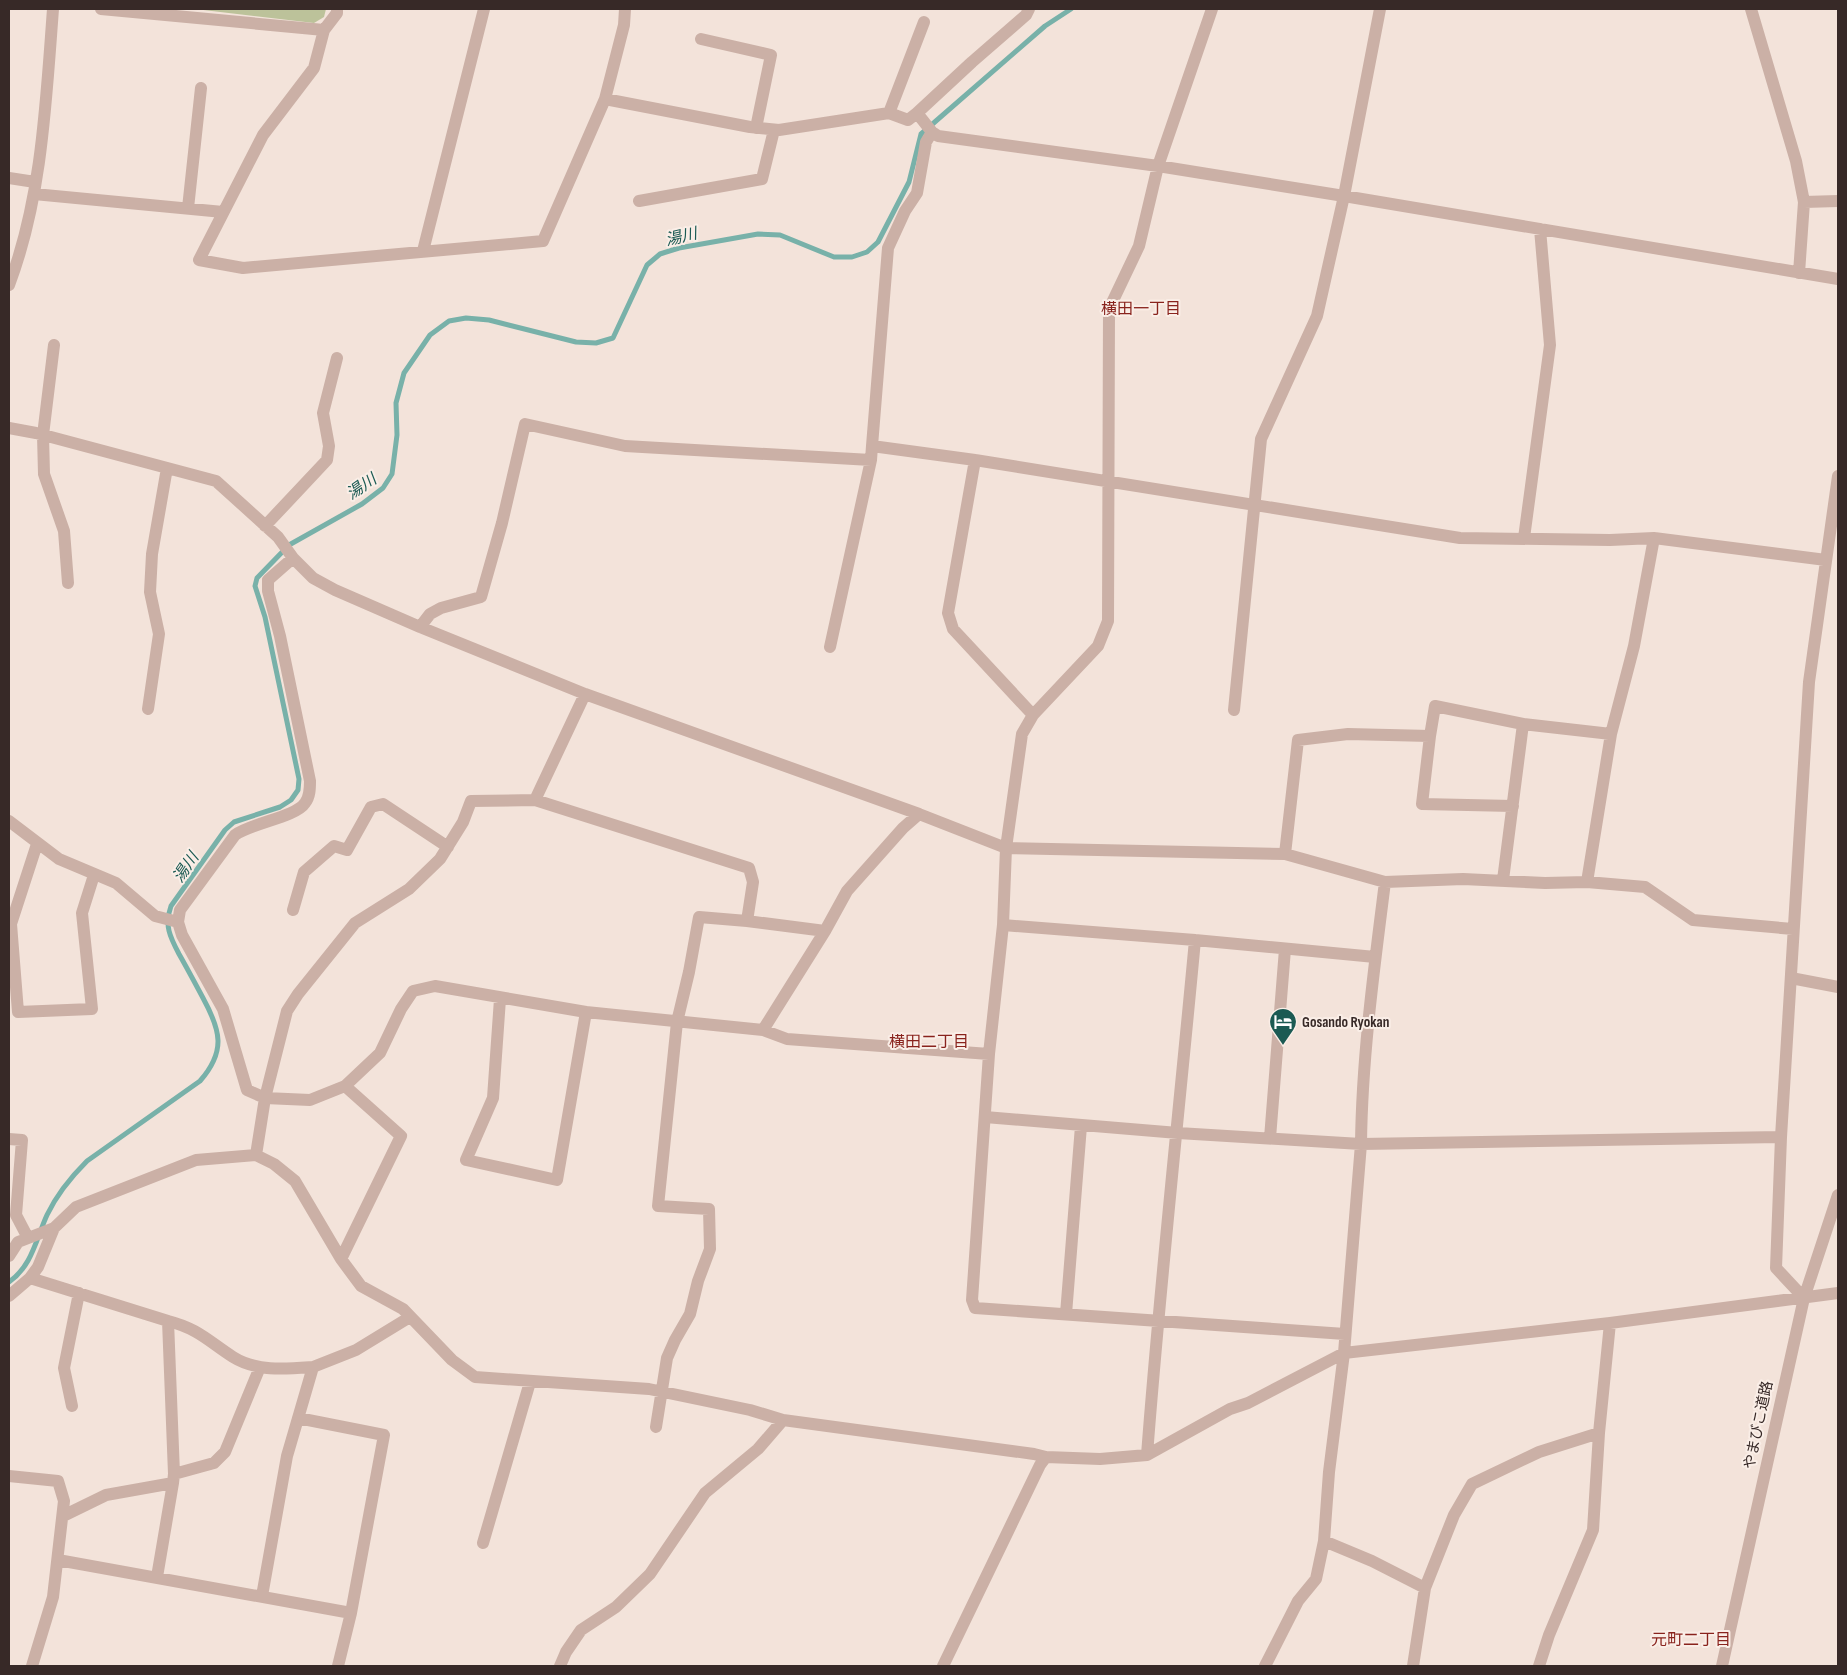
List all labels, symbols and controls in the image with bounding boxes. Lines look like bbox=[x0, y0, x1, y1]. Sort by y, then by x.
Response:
water label: 湯川 bbox=[664, 224, 701, 250]
district label: 横田一丁目 bbox=[1101, 300, 1181, 319]
water label: 湯川 bbox=[343, 469, 382, 504]
water label: 湯川 bbox=[169, 848, 204, 886]
hotel icon: Gosando Ryokan bbox=[1268, 1007, 1298, 1046]
place label: Gosando Ryokan bbox=[1302, 1013, 1389, 1032]
district label: 横田二丁目 bbox=[889, 1033, 969, 1052]
street label: やまびこ道路 bbox=[1740, 1379, 1777, 1471]
district label: 元町二丁目 bbox=[1651, 1631, 1731, 1650]

